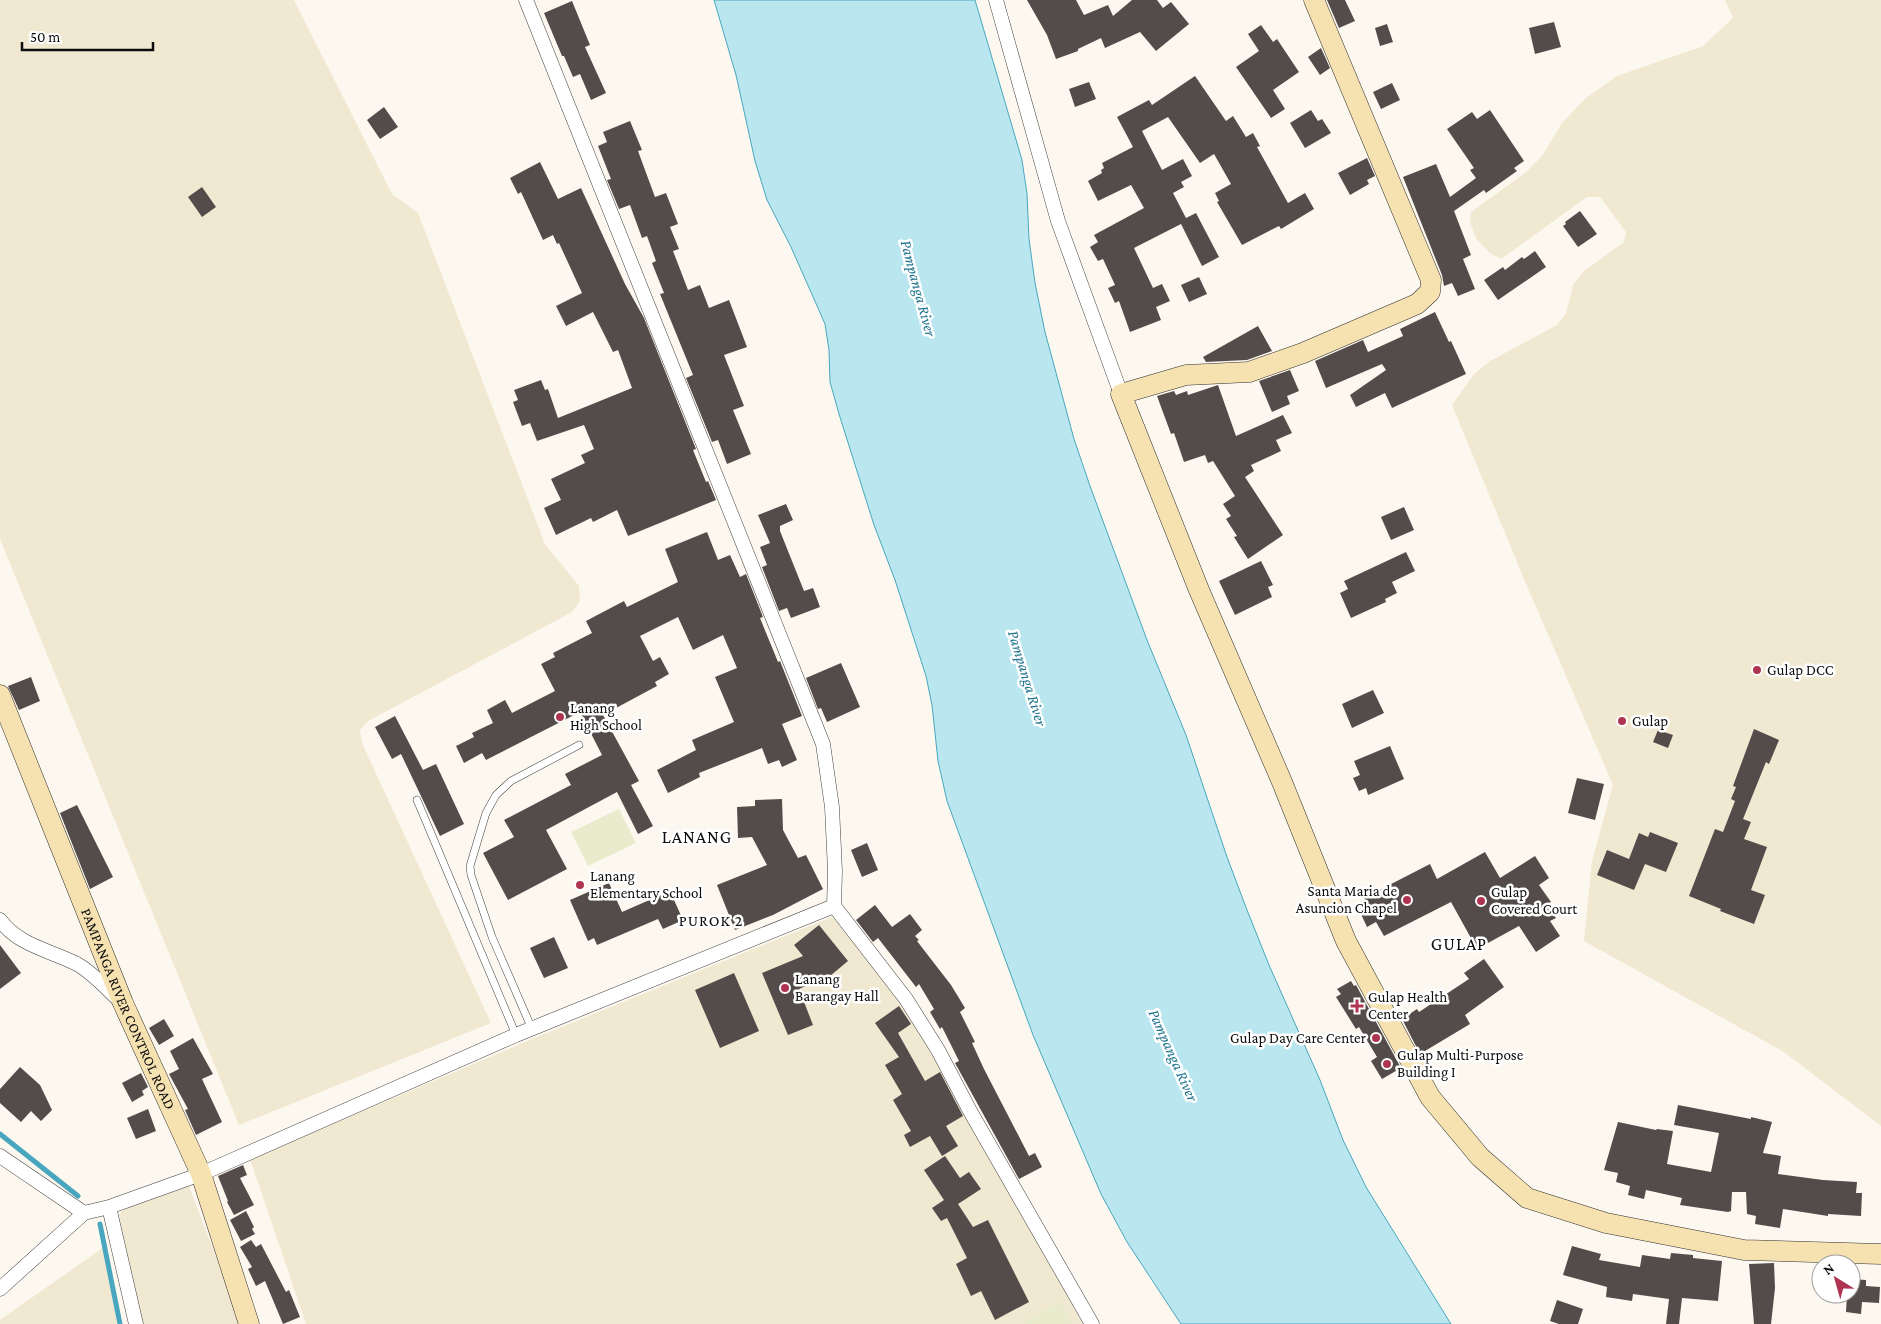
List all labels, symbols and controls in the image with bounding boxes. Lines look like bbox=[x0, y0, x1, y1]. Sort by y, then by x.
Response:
scale bar bbox=[22, 20, 154, 52]
text: 50 m bbox=[30, 29, 60, 45]
water label: Pampanga River bbox=[897, 238, 940, 339]
water label: Pampanga River bbox=[1004, 628, 1050, 729]
place label: Gulap DCC bbox=[1767, 662, 1834, 679]
marker: Gulap DCC bbox=[1751, 664, 1763, 676]
place label: Lanang High School bbox=[570, 700, 642, 734]
marker: Lanang High School bbox=[554, 711, 566, 723]
place label: Gulap bbox=[1632, 713, 1668, 730]
marker: Gulap bbox=[1616, 715, 1628, 727]
district label: LANANG bbox=[662, 827, 732, 847]
place label: Lanang Elementary School bbox=[590, 868, 702, 902]
marker: Lanang Elementary School bbox=[574, 879, 586, 891]
place label: Santa Maria de Asuncion Chapel bbox=[1296, 883, 1397, 917]
place label: Gulap Covered Court bbox=[1491, 884, 1578, 917]
marker: Santa Maria de Asuncion Chapel bbox=[1401, 894, 1413, 906]
marker: Gulap Covered Court bbox=[1475, 895, 1487, 907]
street label: PAMPANGA RIVER CONTROL ROAD bbox=[78, 906, 178, 1112]
district label: PUROK 2 bbox=[679, 912, 743, 929]
district label: GULAP bbox=[1431, 934, 1487, 954]
place label: Lanang Barangay Hall bbox=[795, 971, 879, 1005]
marker: Lanang Barangay Hall bbox=[779, 982, 791, 994]
place label: Gulap Health Center bbox=[1368, 989, 1447, 1022]
marker: Gulap Health Center bbox=[1350, 999, 1364, 1013]
water label: Pampanga River bbox=[1145, 1006, 1202, 1105]
place label: Gulap Day Care Center bbox=[1230, 1030, 1367, 1047]
marker: Gulap Day Care Center bbox=[1370, 1032, 1382, 1044]
place label: Gulap Multi-Purpose Building I bbox=[1397, 1047, 1524, 1081]
marker: Gulap Multi-Purpose Building I bbox=[1381, 1058, 1393, 1070]
north arrow bbox=[1811, 1254, 1861, 1304]
text: N bbox=[1820, 1259, 1837, 1278]

